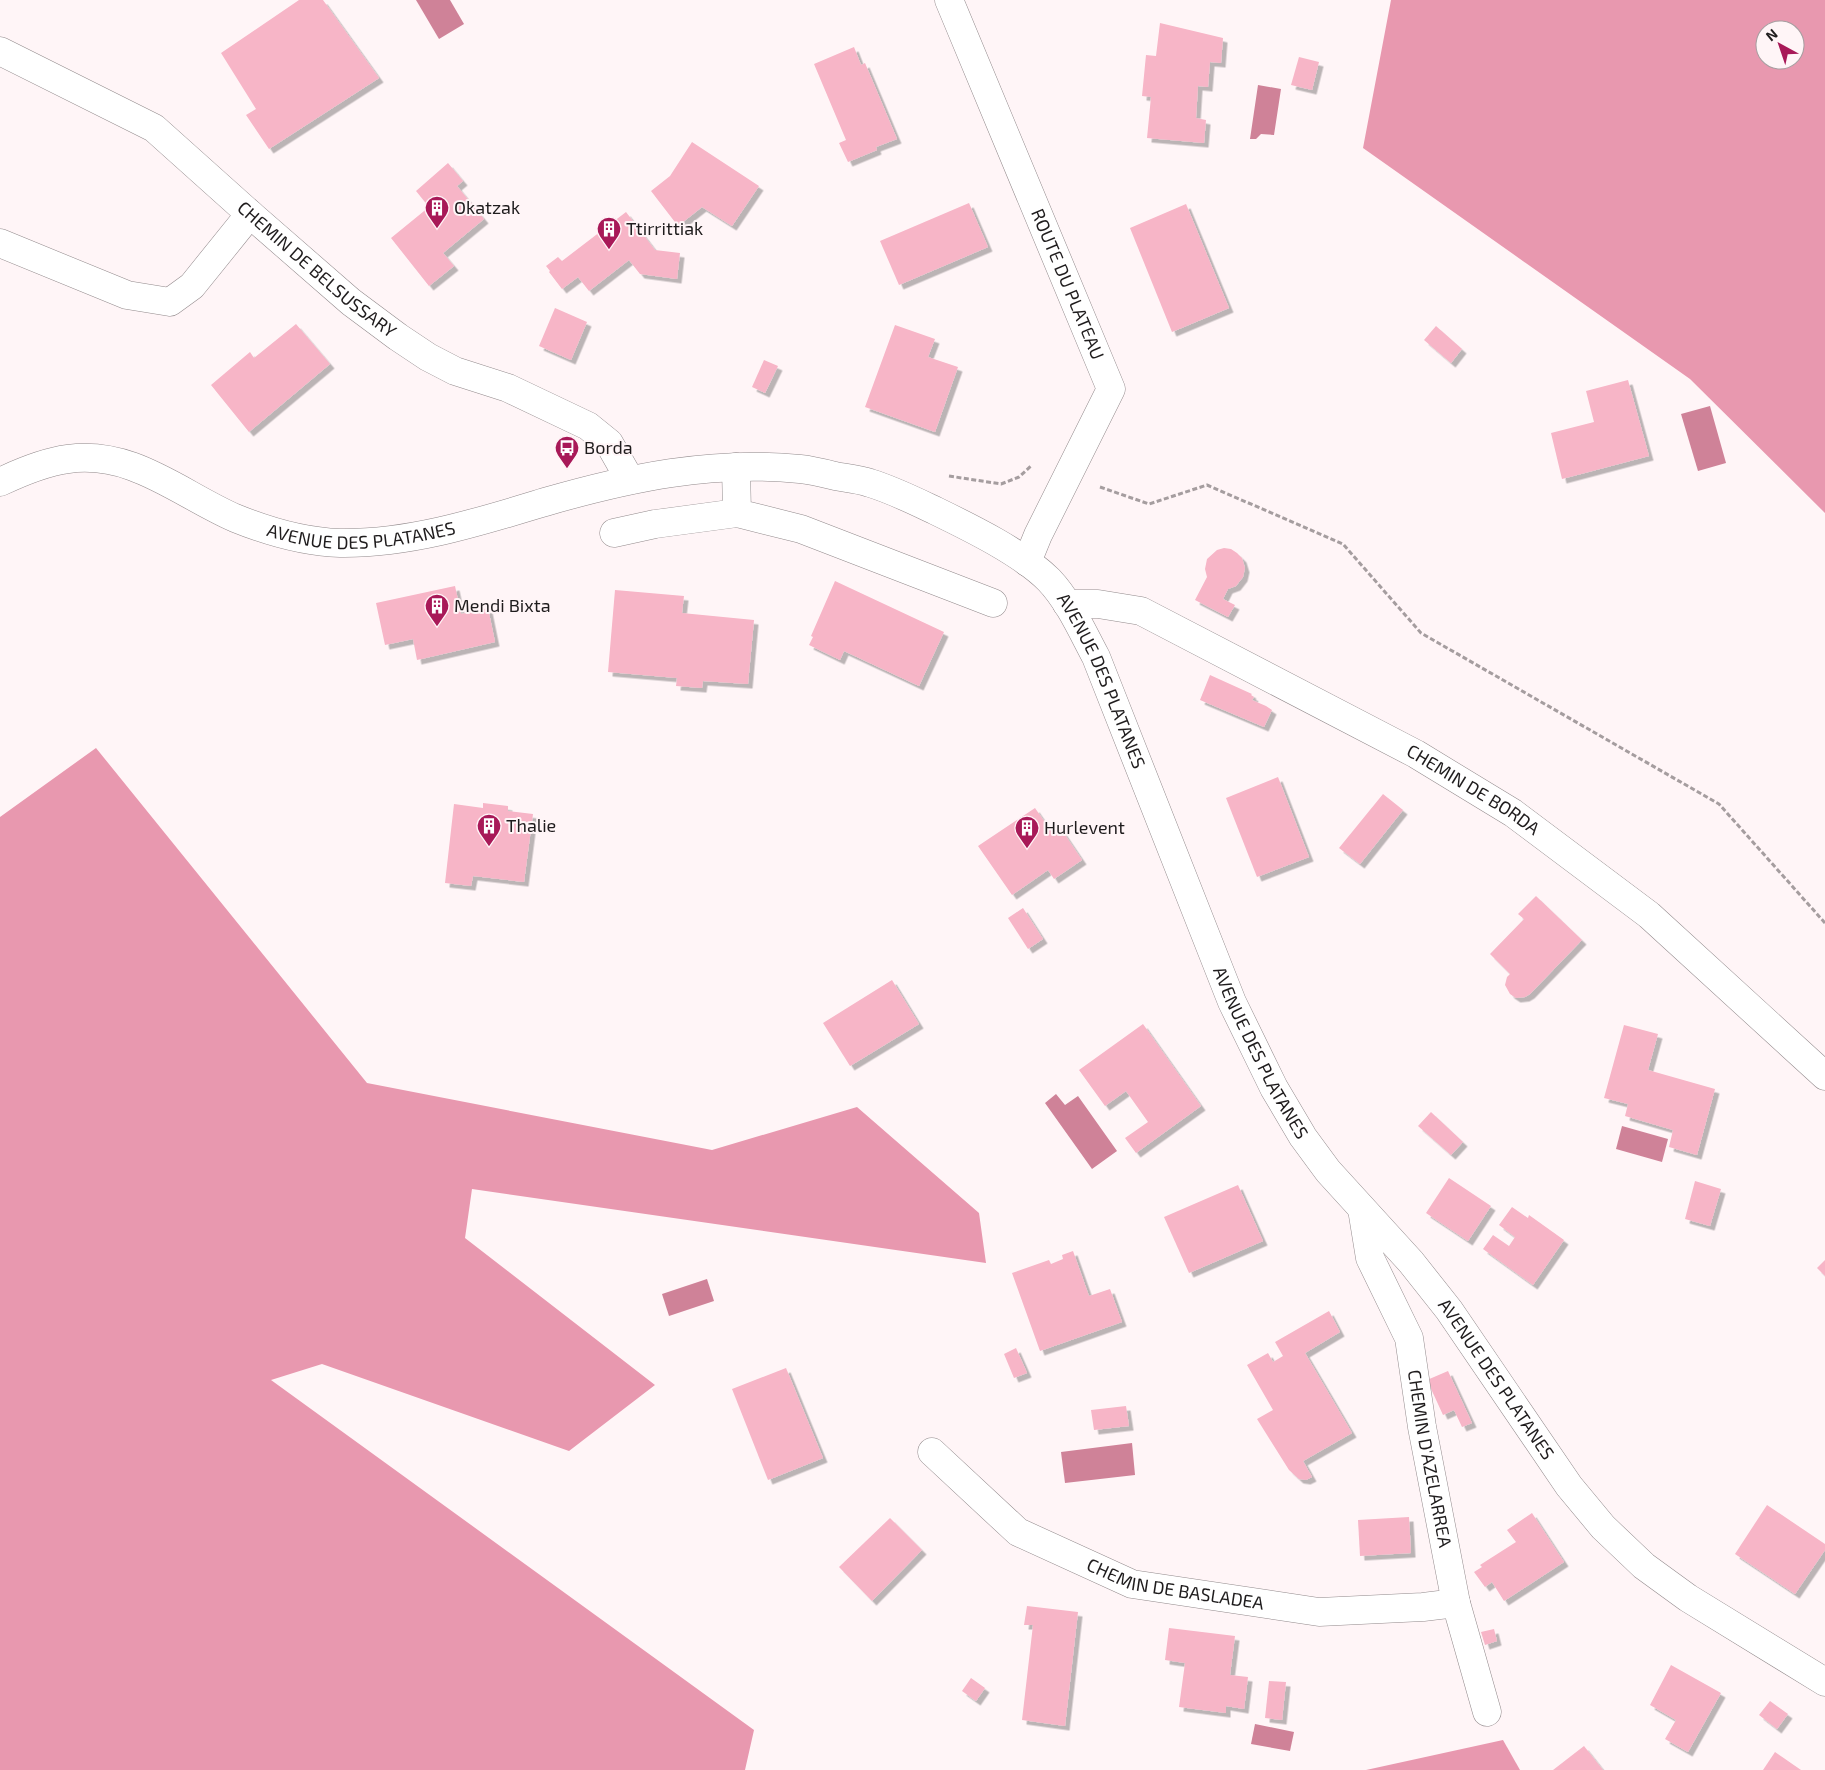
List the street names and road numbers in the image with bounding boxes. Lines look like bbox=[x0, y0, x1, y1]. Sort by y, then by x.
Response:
street label: CHEMIN DE BELSUSSARY bbox=[233, 196, 402, 342]
street label: ROUTE DU PLATEAU bbox=[1027, 205, 1110, 363]
street label: AVENUE DES PLATANES bbox=[265, 516, 457, 553]
street label: AVENUE DES PLATANES bbox=[1053, 588, 1151, 771]
street label: CHEMIN DE BORDA bbox=[1403, 739, 1545, 840]
street label: AVENUE DES PLATANES bbox=[1209, 963, 1314, 1142]
street label: AVENUE DES PLATANES bbox=[1434, 1294, 1560, 1463]
street label: CHEMIN D'AZELARREA bbox=[1404, 1368, 1457, 1550]
street label: CHEMIN DE BASLADEA bbox=[1084, 1553, 1266, 1614]

